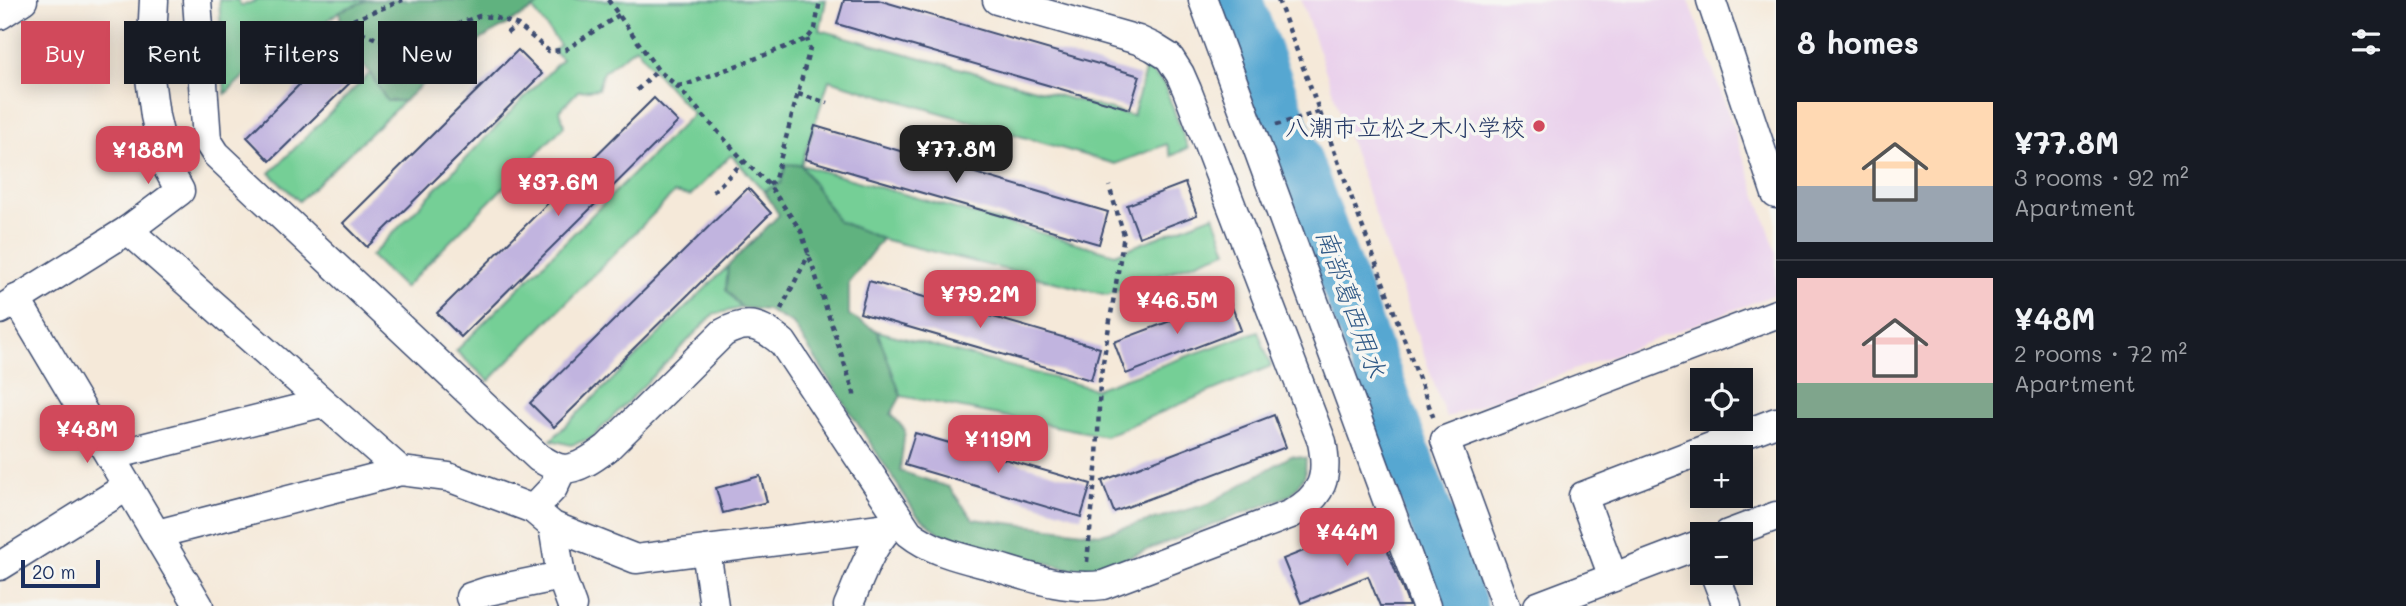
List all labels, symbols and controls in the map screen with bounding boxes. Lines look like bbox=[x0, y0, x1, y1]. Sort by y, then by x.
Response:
chip: Buy bbox=[21, 21, 110, 84]
chip: Rent bbox=[124, 21, 226, 84]
chip: Filters bbox=[240, 21, 364, 84]
chip: New bbox=[378, 21, 477, 84]
text: 8 homes bbox=[1797, 22, 1919, 62]
icon: filters bbox=[2347, 23, 2385, 61]
place label: 八潮市立松之木小学校 bbox=[1285, 111, 1525, 142]
marker: 八潮市立松之木小学校 bbox=[1531, 118, 1547, 134]
text: ¥77.8M bbox=[2014, 122, 2119, 162]
pin: ¥77.8M bbox=[899, 125, 1013, 185]
pin: ¥188M bbox=[99, 127, 197, 186]
icon: home bbox=[1853, 130, 1937, 214]
text: ¥77.8M bbox=[916, 133, 996, 163]
text: ¥188M bbox=[112, 134, 184, 164]
pin: ¥37.6M bbox=[501, 158, 615, 218]
text: 3 rooms · 92 m² bbox=[2014, 162, 2189, 192]
text: ¥37.6M bbox=[517, 166, 599, 196]
text: Apartment bbox=[2014, 192, 2136, 222]
water label: 南部葛西用水 bbox=[1309, 224, 1395, 382]
pin: ¥79.2M bbox=[923, 270, 1037, 330]
pin: ¥46.5M bbox=[1120, 276, 1234, 336]
text: ¥79.2M bbox=[940, 278, 1020, 308]
text: ¥46.5M bbox=[1136, 284, 1218, 314]
text: ¥48M bbox=[2014, 298, 2096, 338]
icon: home bbox=[1853, 306, 1937, 390]
text: 2 rooms · 72 m² bbox=[2014, 338, 2187, 368]
map controls bbox=[1690, 368, 1753, 585]
button: locate bbox=[1690, 368, 1753, 431]
text: Apartment bbox=[2014, 368, 2136, 398]
pin: ¥48M bbox=[46, 406, 128, 465]
text: ¥48M bbox=[56, 413, 118, 443]
pin: ¥119M bbox=[949, 416, 1047, 475]
text: ¥119M bbox=[964, 423, 1032, 453]
button: + bbox=[1690, 445, 1753, 508]
pin: ¥44M bbox=[1306, 508, 1388, 568]
text: ¥44M bbox=[1316, 516, 1378, 546]
button: − bbox=[1690, 522, 1753, 585]
scale bar bbox=[21, 557, 100, 589]
text: 20 m bbox=[32, 559, 76, 584]

